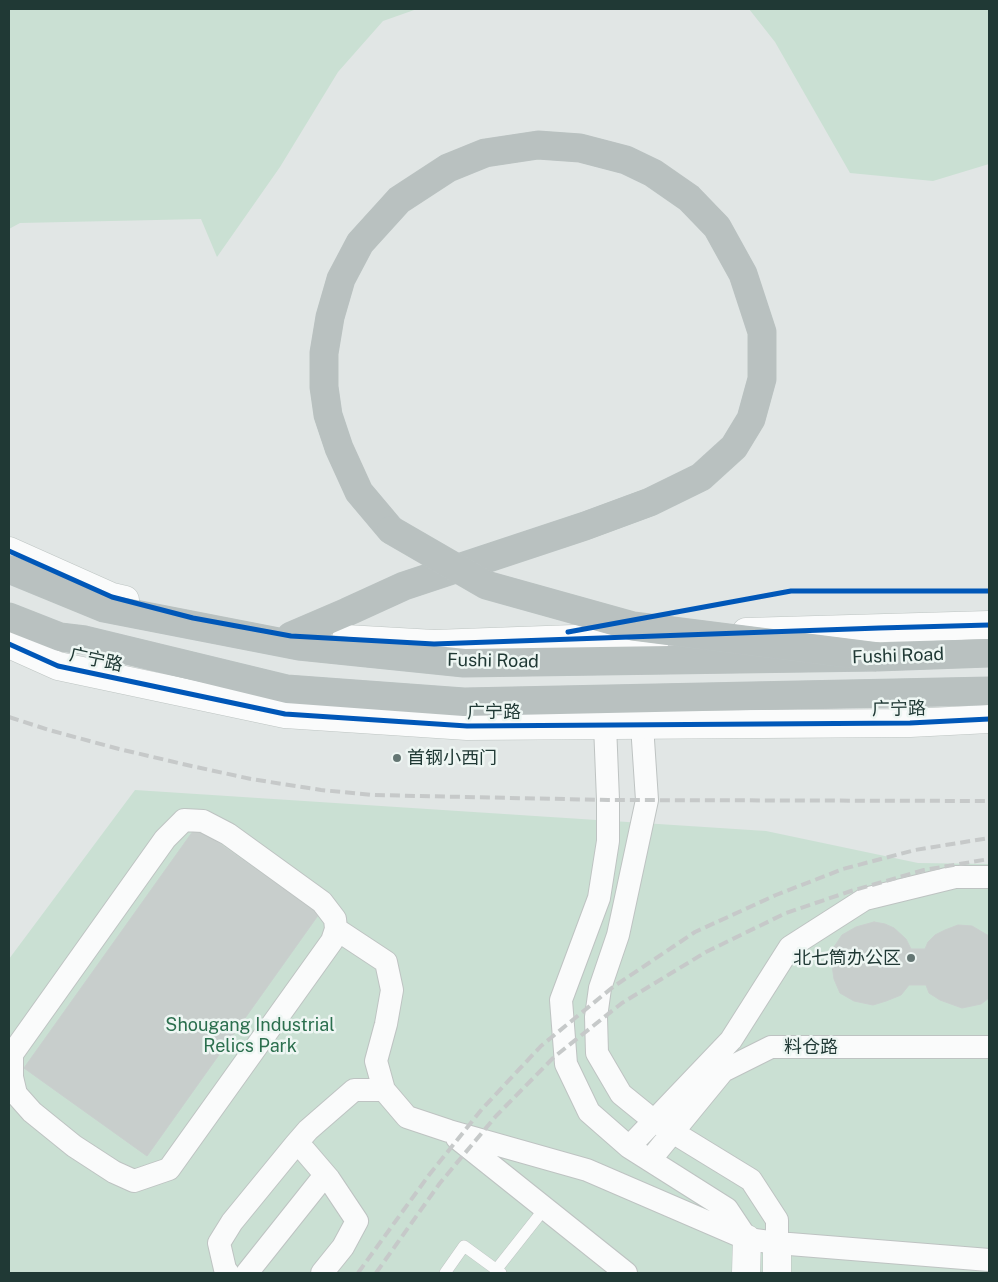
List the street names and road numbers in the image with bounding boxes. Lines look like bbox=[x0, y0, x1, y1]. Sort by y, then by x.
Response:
street label: 广宁路 bbox=[67, 644, 125, 676]
street label: Fushi Road bbox=[852, 644, 944, 668]
street label: Fushi Road bbox=[447, 649, 539, 673]
street label: 广宁路 bbox=[872, 698, 926, 720]
street label: 广宁路 bbox=[467, 701, 521, 723]
street label: 料仓路 bbox=[784, 1036, 838, 1058]

